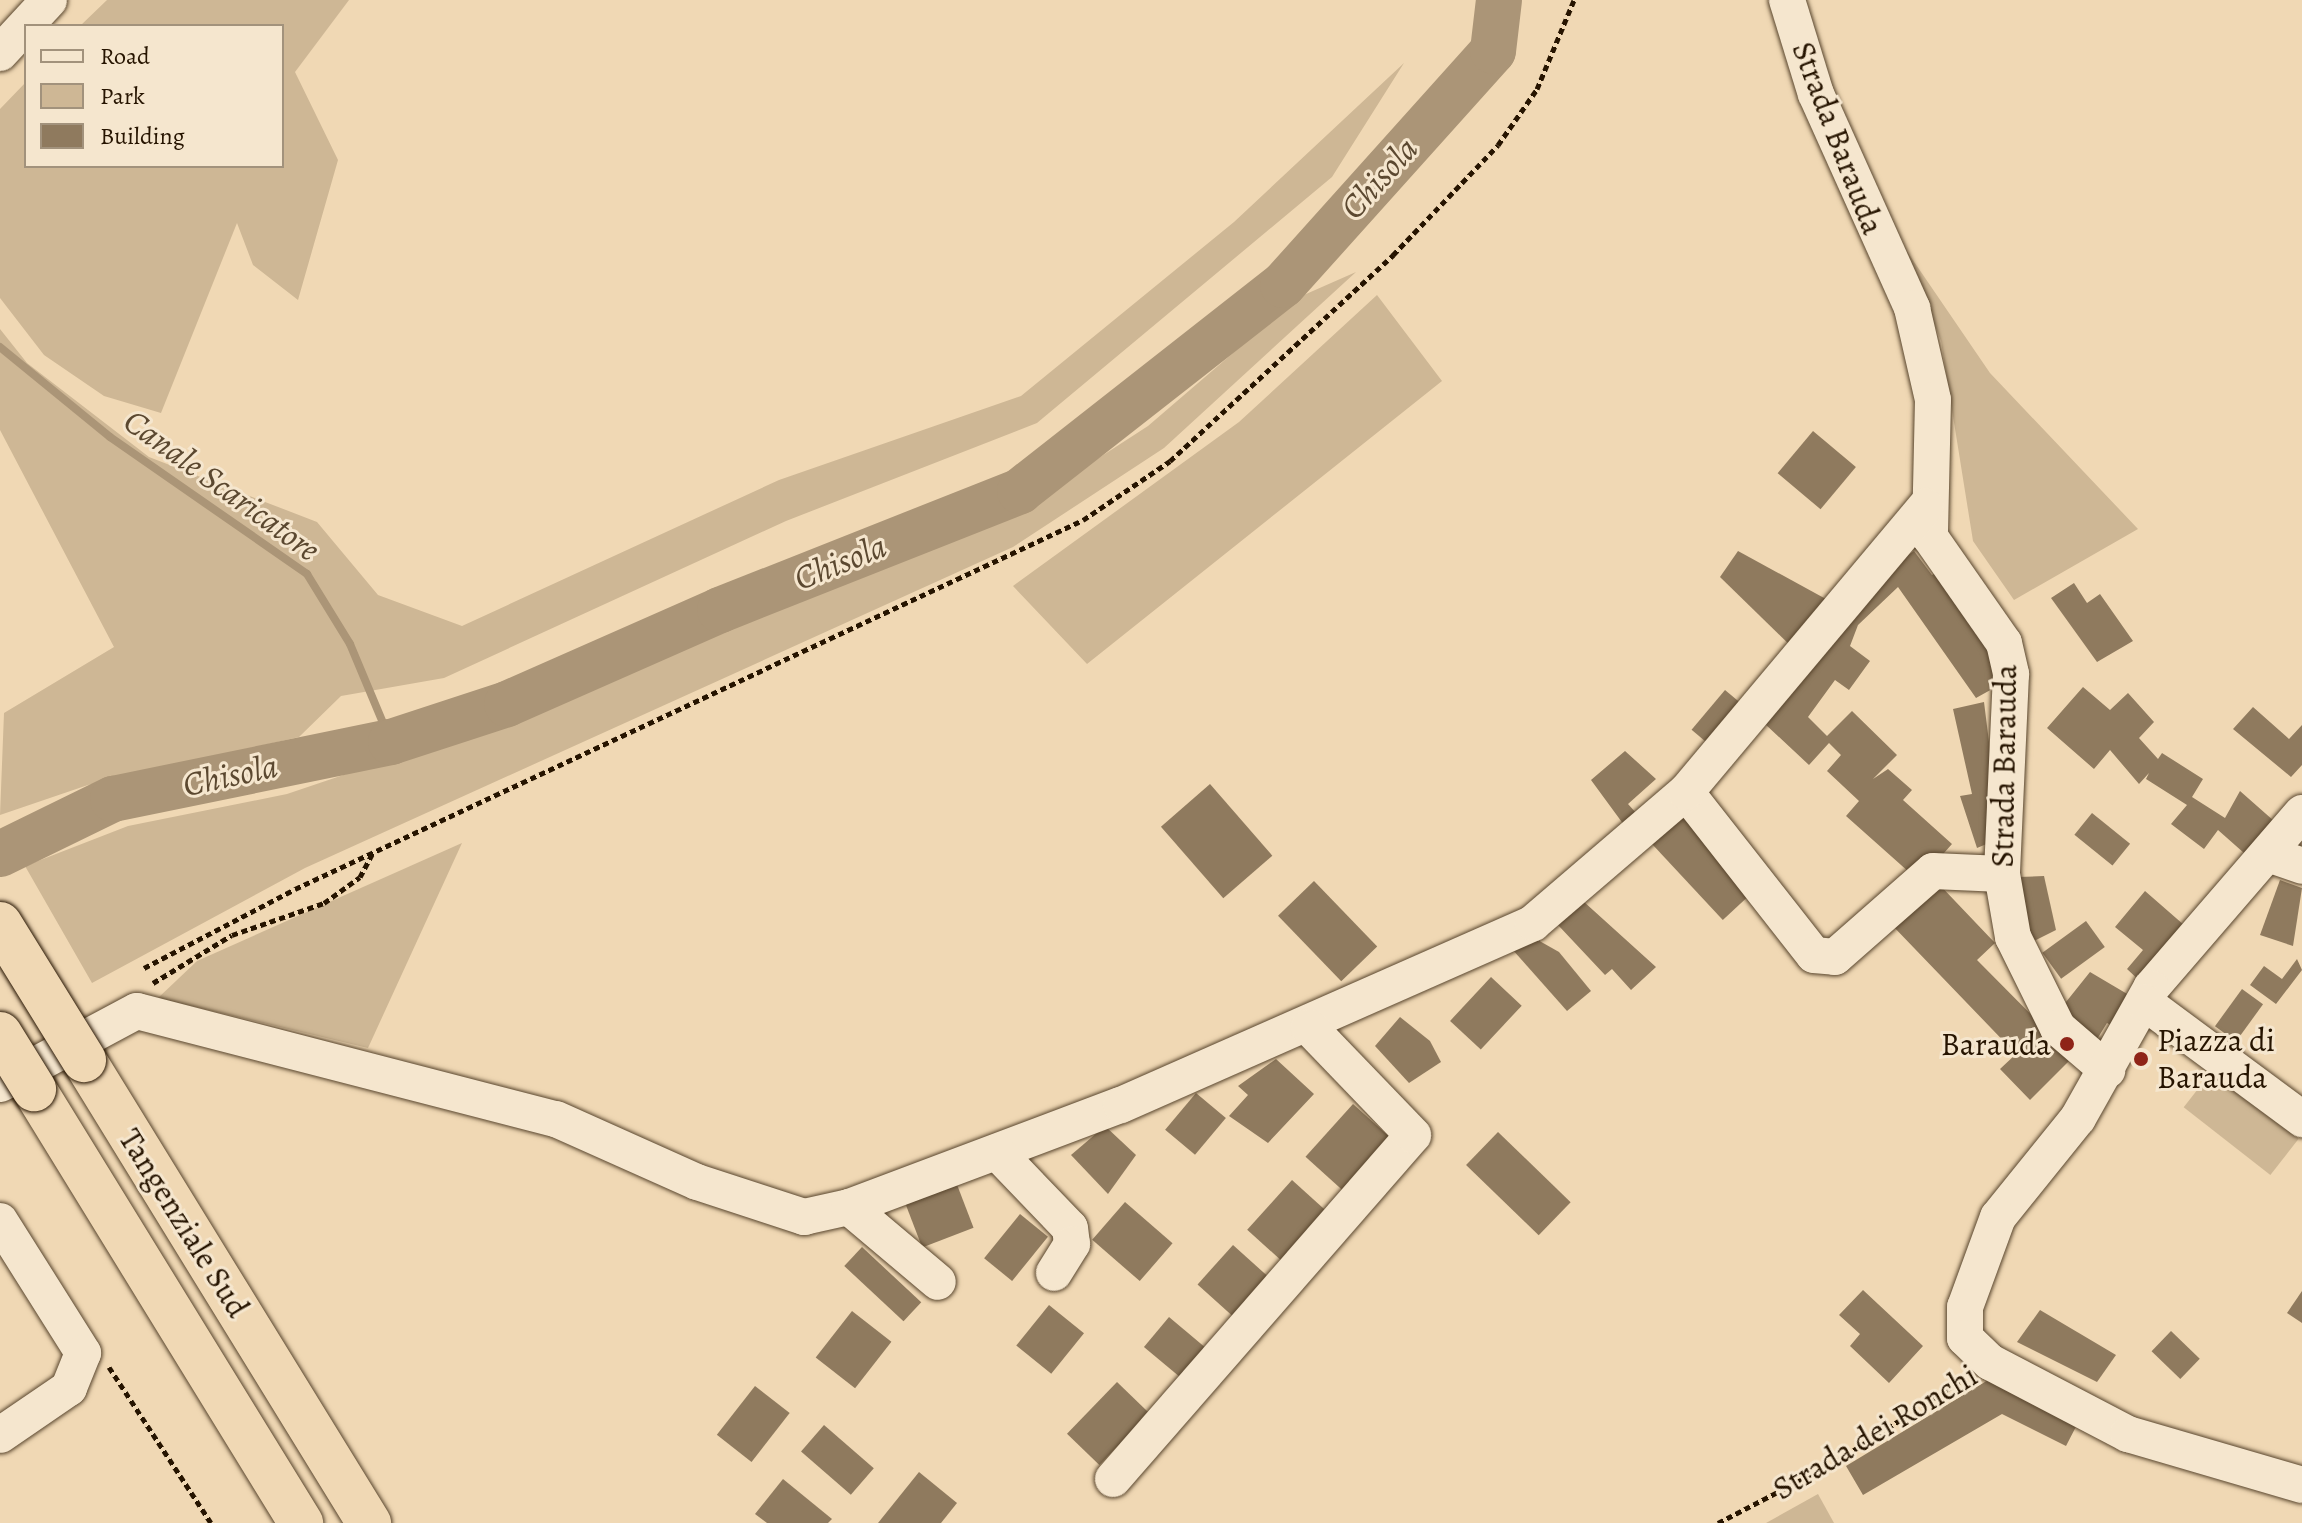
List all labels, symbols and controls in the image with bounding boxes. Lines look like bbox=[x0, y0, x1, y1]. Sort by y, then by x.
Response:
legend bbox=[24, 24, 284, 168]
street label: Strada Barauda bbox=[1784, 36, 1892, 240]
text: Road bbox=[100, 40, 150, 72]
text: Park bbox=[100, 80, 145, 112]
text: Building bbox=[100, 120, 185, 152]
water label: Chisola bbox=[1332, 129, 1426, 227]
water label: Canale Scaricatore bbox=[116, 400, 328, 570]
water label: Chisola bbox=[788, 525, 892, 599]
street label: Strada Barauda bbox=[1983, 664, 2025, 868]
water label: Chisola bbox=[179, 745, 281, 805]
place label: Piazza di Barauda bbox=[2157, 1022, 2275, 1097]
place label: Barauda bbox=[1941, 1025, 2051, 1063]
marker: Barauda bbox=[2058, 1035, 2076, 1053]
marker: Piazza di Barauda bbox=[2132, 1050, 2150, 1068]
street label: Tangenziale Sud bbox=[111, 1122, 257, 1324]
street label: Strada dei Ronchi bbox=[1766, 1356, 1984, 1508]

